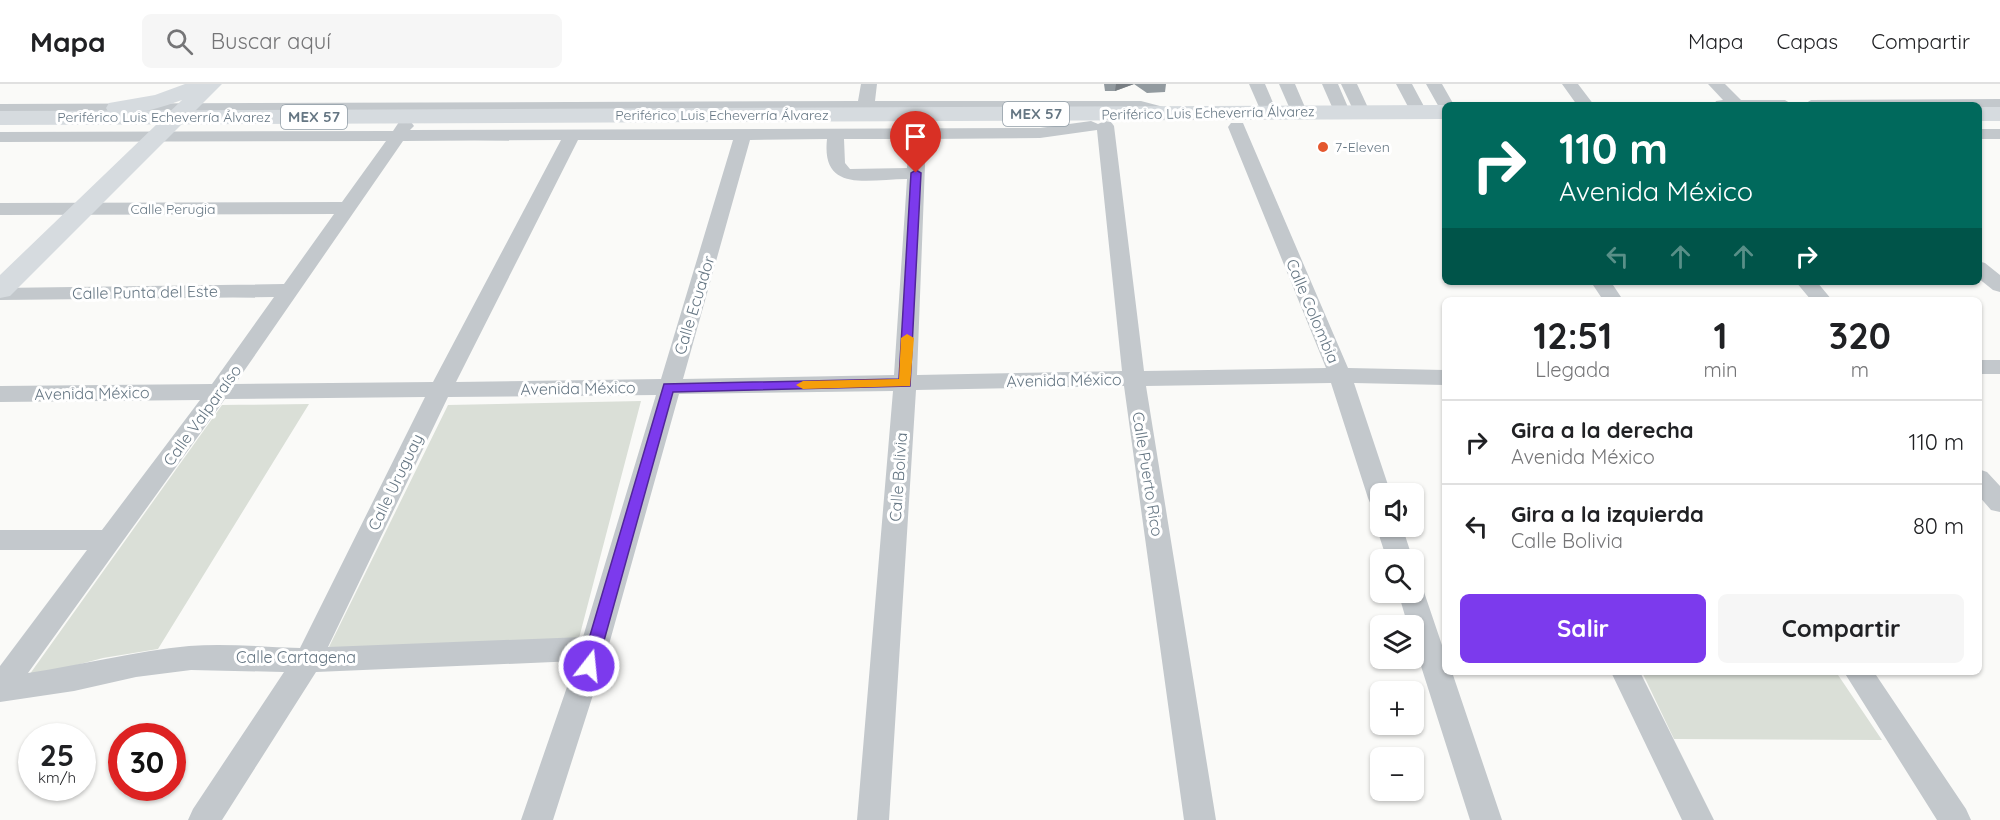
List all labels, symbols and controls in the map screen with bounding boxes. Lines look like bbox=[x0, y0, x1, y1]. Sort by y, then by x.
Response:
search box bbox=[142, 14, 562, 68]
text: Mapa bbox=[30, 24, 106, 59]
icon: search bbox=[163, 25, 196, 58]
text: Buscar aquí bbox=[211, 27, 331, 55]
text: Mapa bbox=[1688, 28, 1743, 54]
text: Capas bbox=[1776, 28, 1838, 54]
text: Compartir bbox=[1871, 28, 1970, 54]
road number: MEX 57 bbox=[1003, 102, 1069, 126]
street label: Periférico Luis Echeverría Álvarez bbox=[1101, 102, 1315, 124]
road number: MEX 57 bbox=[281, 105, 347, 129]
street label: Periférico Luis Echeverría Álvarez bbox=[615, 106, 829, 124]
street label: Periférico Luis Echeverría Álvarez bbox=[57, 108, 271, 126]
pin bbox=[890, 111, 941, 173]
icon: arrive bbox=[899, 120, 932, 153]
text: 110 m bbox=[1559, 122, 1668, 175]
icon: right bbox=[1460, 126, 1538, 204]
place label: 7-Eleven bbox=[1335, 138, 1390, 156]
marker: 7-Eleven bbox=[1316, 140, 1330, 154]
text: Avenida México bbox=[1559, 174, 1753, 208]
street label: Calle Perugia bbox=[130, 200, 216, 218]
icon: left bbox=[1601, 240, 1634, 273]
icon: ahead bbox=[1664, 240, 1697, 273]
icon: ahead bbox=[1727, 240, 1760, 273]
icon: right bbox=[1790, 240, 1823, 273]
street label: Calle Ecuador bbox=[669, 253, 719, 357]
street label: Calle Colombia bbox=[1282, 256, 1344, 366]
street label: Calle Punta del Este bbox=[72, 281, 218, 303]
text: 12:51 bbox=[1533, 313, 1612, 358]
text: 1 bbox=[1714, 313, 1728, 358]
text: 320 bbox=[1829, 313, 1891, 358]
text: Llegada bbox=[1535, 357, 1610, 382]
text: min bbox=[1704, 357, 1738, 382]
text: m bbox=[1851, 357, 1869, 382]
street label: Calle Valparaíso bbox=[159, 360, 245, 470]
street label: Avenida México bbox=[1006, 369, 1122, 391]
street label: Avenida México bbox=[520, 377, 636, 399]
street label: Avenida México bbox=[34, 382, 150, 404]
street label: Calle Puerto Rico bbox=[1128, 410, 1168, 538]
text: Gira a la derecha bbox=[1511, 416, 1694, 444]
icon: right bbox=[1460, 426, 1493, 459]
text: 110 m bbox=[1909, 428, 1964, 456]
street label: Calle Uruguay bbox=[363, 430, 427, 534]
street label: Calle Bolivia bbox=[885, 432, 911, 522]
text: Avenida México bbox=[1511, 444, 1655, 469]
map controls bbox=[1370, 483, 1424, 801]
button: sound bbox=[1370, 483, 1424, 537]
text: Gira a la izquierda bbox=[1511, 500, 1704, 528]
icon: left bbox=[1460, 510, 1493, 543]
text: 80 m bbox=[1913, 512, 1964, 540]
text: Calle Bolivia bbox=[1511, 528, 1623, 553]
button: search bbox=[1370, 549, 1424, 603]
button: Salir bbox=[1460, 594, 1706, 663]
button: Compartir bbox=[1718, 594, 1964, 663]
button: layers bbox=[1370, 615, 1424, 669]
position arrow bbox=[557, 634, 621, 698]
street label: Calle Cartagena bbox=[236, 647, 356, 667]
button: + bbox=[1370, 681, 1424, 735]
speed limit sign: 30 bbox=[108, 723, 186, 801]
text: 25 bbox=[40, 736, 74, 774]
button: − bbox=[1370, 747, 1424, 801]
text: km/h bbox=[38, 768, 76, 787]

